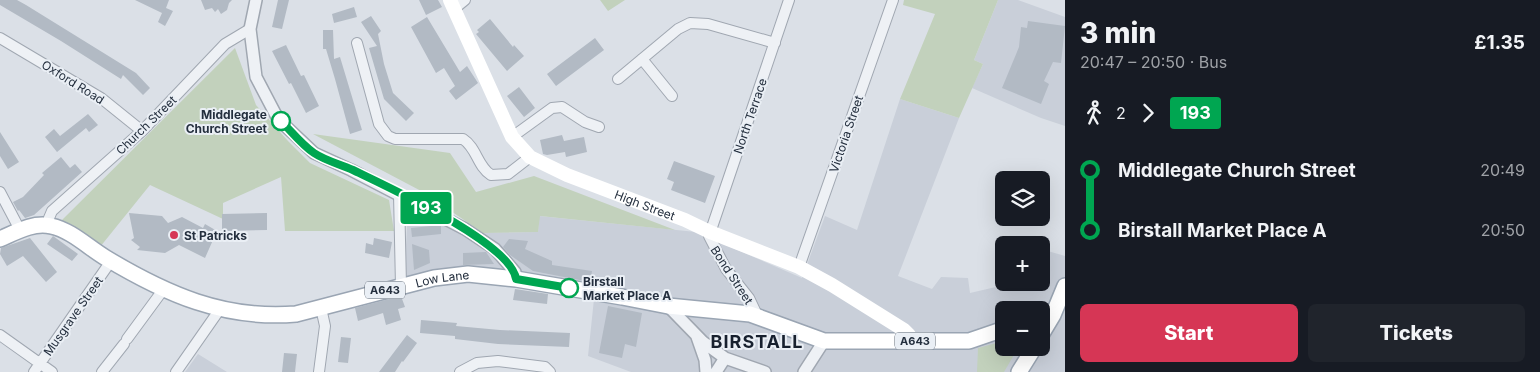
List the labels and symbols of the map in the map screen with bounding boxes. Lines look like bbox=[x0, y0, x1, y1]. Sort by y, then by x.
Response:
street label: Oxford Road bbox=[39, 57, 107, 107]
street label: North Terrace bbox=[730, 76, 770, 156]
street label: Church Street bbox=[113, 92, 179, 158]
street label: Victoria Street bbox=[826, 93, 866, 175]
place label: Middlegate Church Street bbox=[186, 107, 268, 136]
marker: Middlegate Church Street bbox=[271, 111, 291, 131]
street label: High Street bbox=[613, 186, 678, 223]
line badge: 193 bbox=[397, 192, 455, 224]
place label: St Patricks bbox=[184, 228, 247, 243]
marker: St Patricks bbox=[168, 229, 180, 241]
street label: Bond Street bbox=[708, 243, 756, 307]
street label: Low Lane bbox=[414, 266, 470, 290]
street label: Musgrave Street bbox=[40, 273, 106, 359]
place label: Birstall Market Place A bbox=[583, 274, 671, 303]
marker: Birstall Market Place A bbox=[559, 278, 579, 298]
road number: A643 bbox=[365, 282, 405, 298]
district label: BIRSTALL bbox=[711, 331, 803, 352]
road number: A643 bbox=[895, 332, 935, 350]

